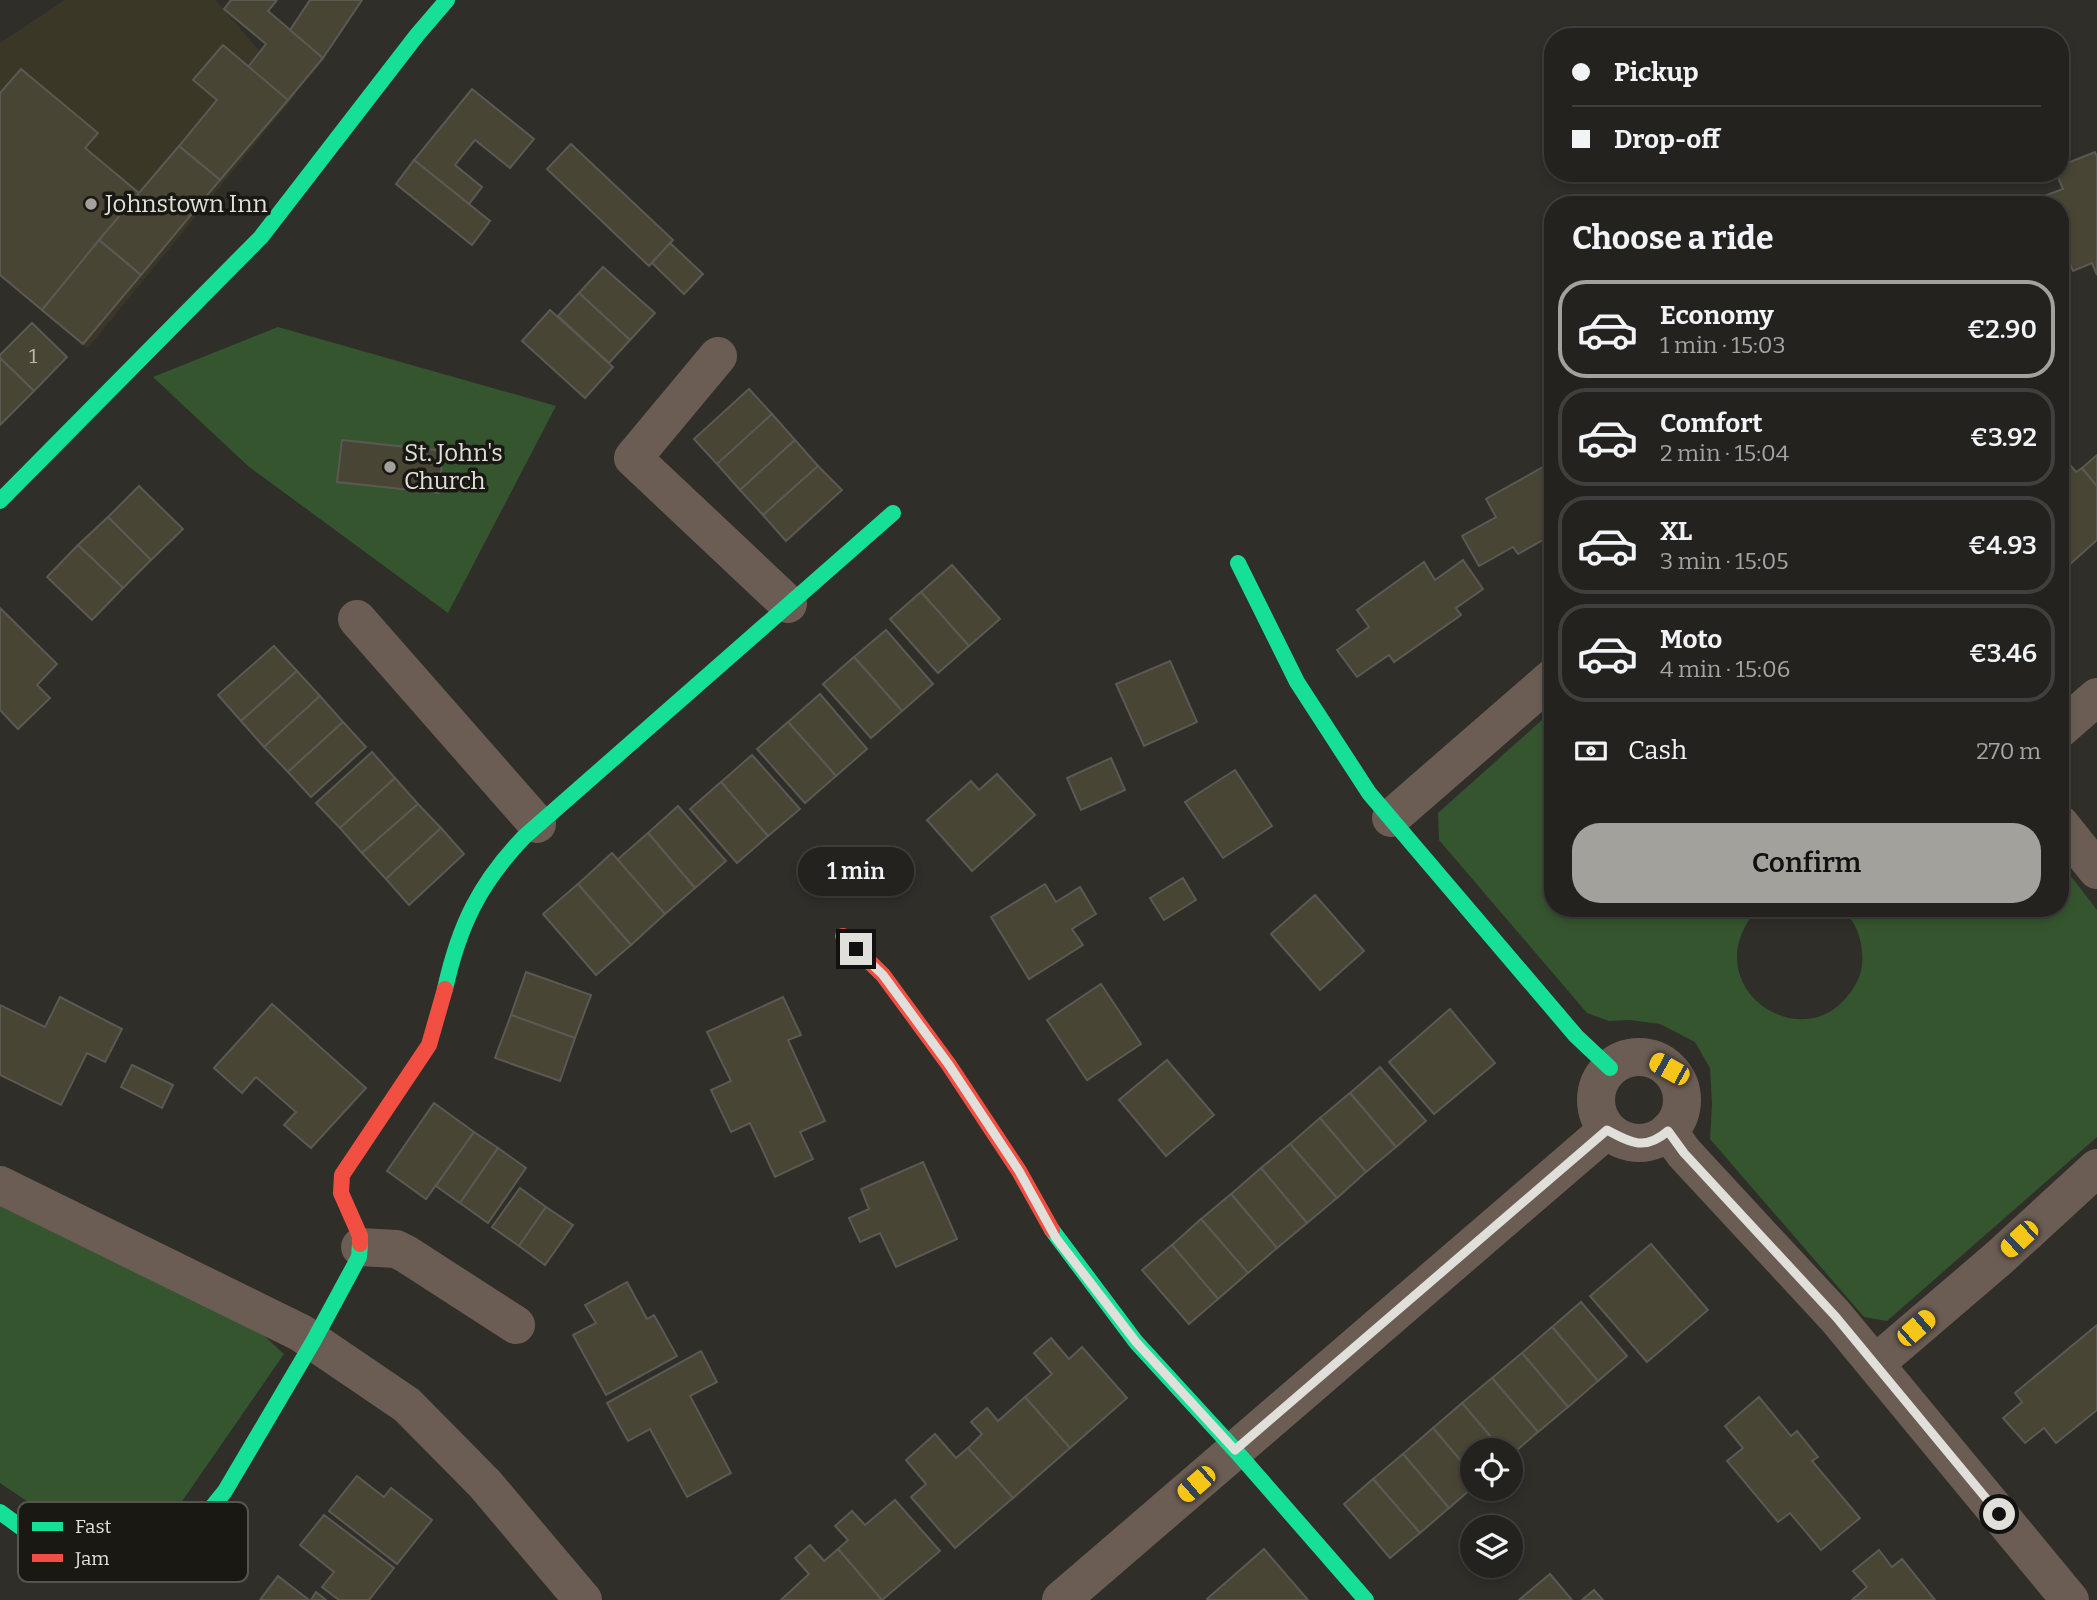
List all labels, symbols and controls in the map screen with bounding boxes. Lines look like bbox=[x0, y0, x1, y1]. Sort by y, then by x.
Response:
text: Pickup bbox=[1614, 57, 1699, 88]
text: Drop-off bbox=[1614, 124, 1720, 155]
place label: Johnstown Inn bbox=[104, 190, 268, 218]
marker: Johnstown Inn bbox=[83, 196, 99, 212]
text: Choose a ride bbox=[1572, 219, 1773, 257]
icon: car bbox=[1576, 298, 1639, 361]
text: Economy bbox=[1660, 300, 1774, 331]
text: €2.90 bbox=[1967, 314, 2037, 345]
text: 1 min · 15:03 bbox=[1660, 331, 1786, 359]
house number: 1 bbox=[29, 343, 38, 369]
icon: car bbox=[1576, 406, 1639, 469]
text: Comfort bbox=[1660, 408, 1763, 439]
text: €3.92 bbox=[1970, 422, 2037, 453]
place label: St. John's Church bbox=[404, 439, 503, 495]
text: 2 min · 15:04 bbox=[1660, 439, 1789, 467]
marker: St. John's Church bbox=[382, 459, 398, 475]
icon: car bbox=[1576, 514, 1639, 577]
text: XL bbox=[1660, 516, 1692, 547]
text: €4.93 bbox=[1968, 530, 2037, 561]
text: 3 min · 15:05 bbox=[1660, 547, 1789, 575]
icon: car bbox=[1576, 622, 1639, 685]
text: Moto bbox=[1660, 624, 1722, 655]
text: €3.46 bbox=[1969, 638, 2037, 669]
text: 4 min · 15:06 bbox=[1660, 655, 1790, 683]
icon: cash bbox=[1572, 732, 1610, 770]
text: Cash bbox=[1628, 735, 1687, 766]
text: 270 m bbox=[1976, 737, 2041, 765]
button: Confirm bbox=[1572, 823, 2041, 903]
callout: 1 min bbox=[798, 848, 914, 897]
text: 1 min bbox=[827, 857, 885, 885]
route end bbox=[840, 933, 872, 965]
car bbox=[1646, 1050, 1693, 1088]
car bbox=[1997, 1217, 2042, 1261]
car bbox=[1894, 1306, 1939, 1350]
map controls bbox=[1460, 1438, 1523, 1578]
button: locate bbox=[1460, 1438, 1523, 1501]
car bbox=[1174, 1462, 1219, 1506]
route start bbox=[1983, 1498, 2015, 1530]
legend bbox=[18, 1502, 248, 1582]
text: Fast bbox=[75, 1515, 112, 1538]
button: layers bbox=[1460, 1515, 1523, 1578]
text: Jam bbox=[74, 1547, 109, 1570]

